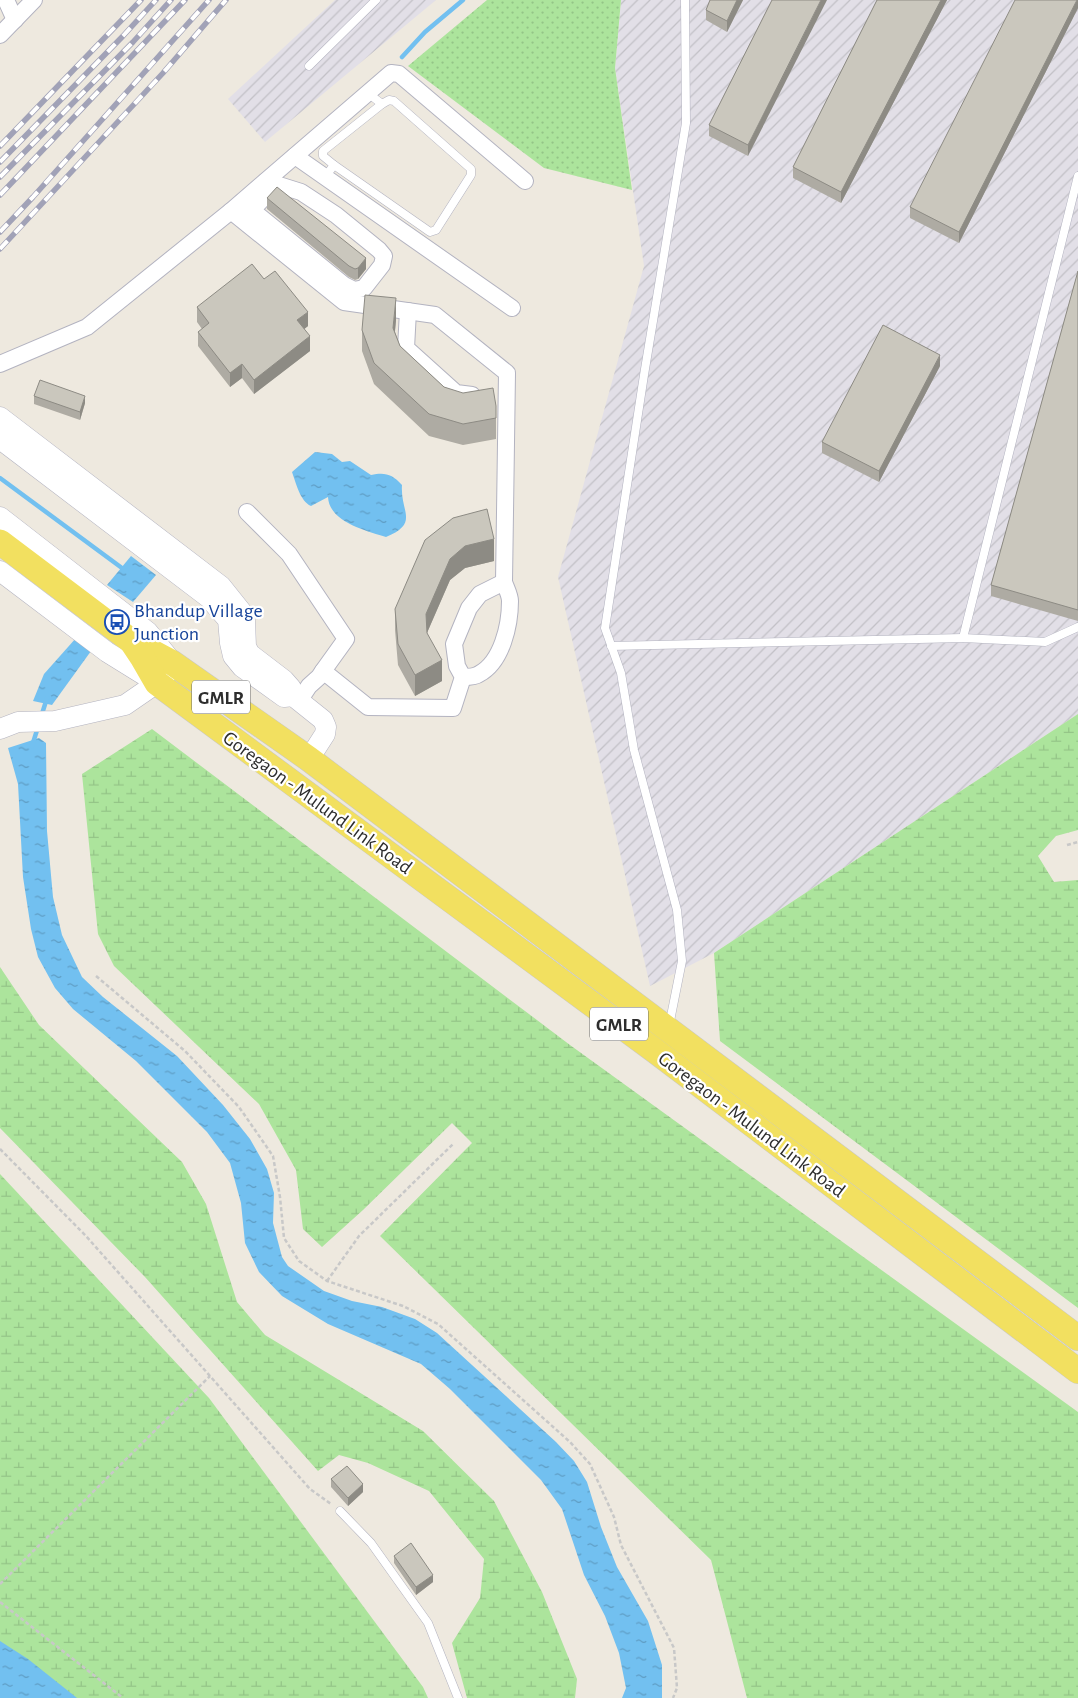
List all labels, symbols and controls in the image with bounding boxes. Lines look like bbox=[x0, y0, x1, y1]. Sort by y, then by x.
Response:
place label: Bhandup Village Junction bbox=[134, 601, 263, 644]
bus stop icon: Bhandup Village Junction bbox=[104, 609, 130, 635]
road number: GMLR bbox=[192, 680, 250, 714]
street label: Goregaon - Mulund Link Road bbox=[219, 728, 416, 878]
road number: GMLR bbox=[590, 1008, 648, 1040]
street label: Goregaon - Mulund Link Road bbox=[654, 1048, 849, 1201]

